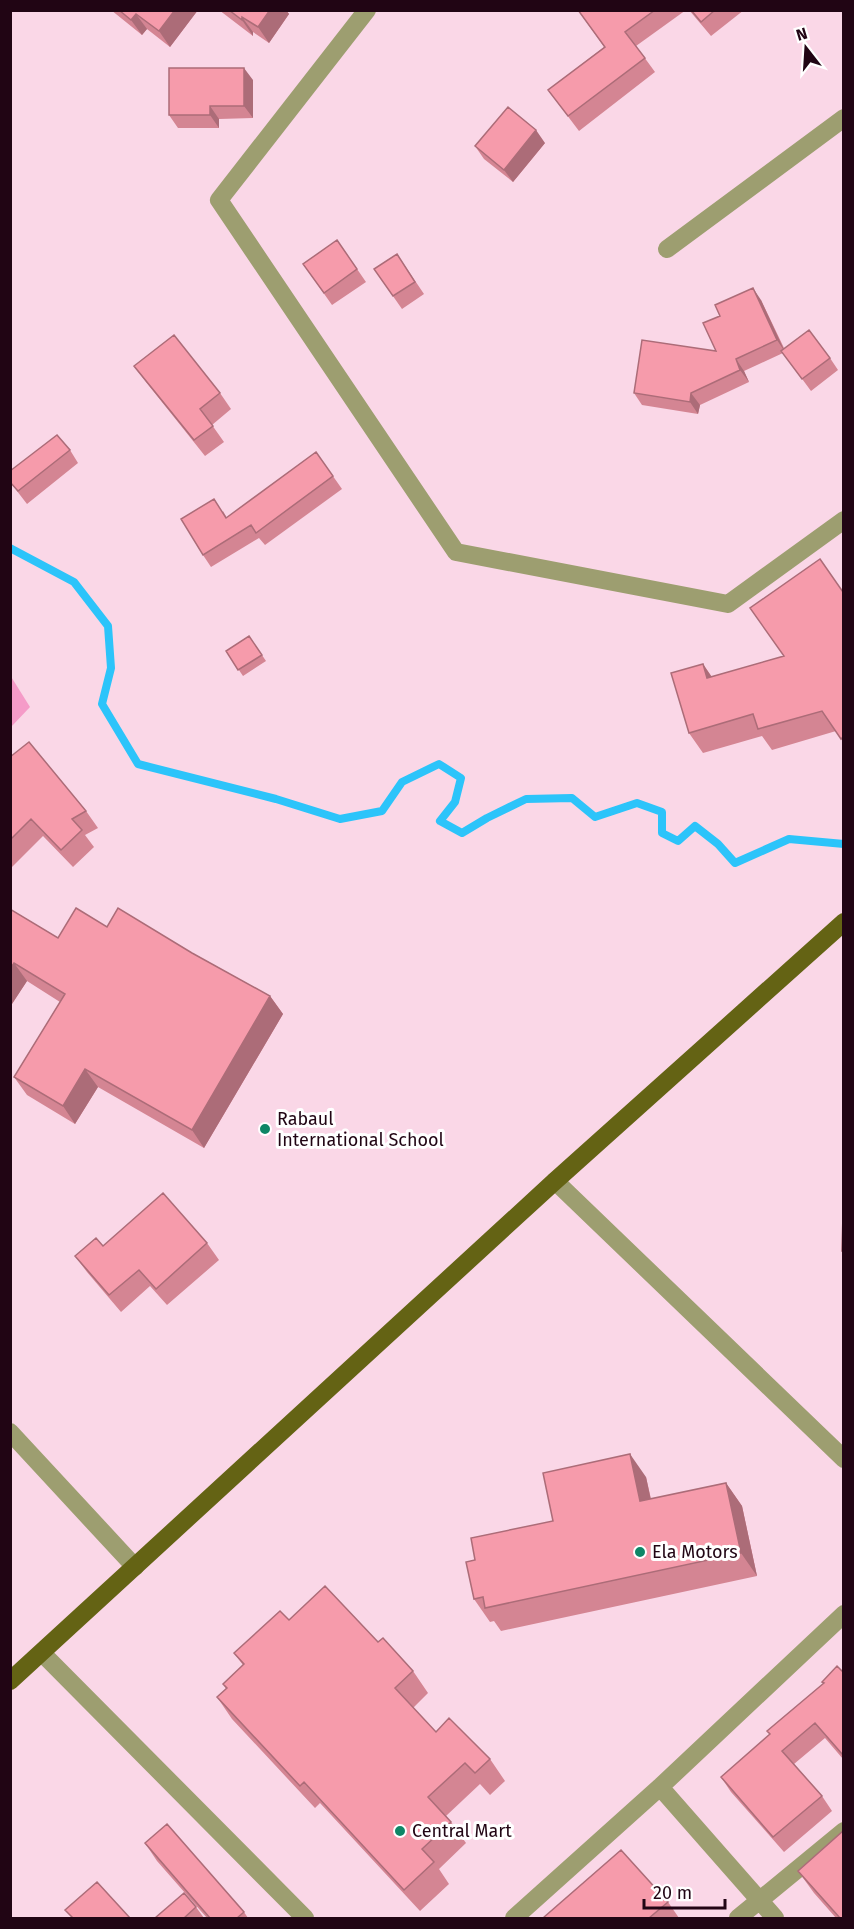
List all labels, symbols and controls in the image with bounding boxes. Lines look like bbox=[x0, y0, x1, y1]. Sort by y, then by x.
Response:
north arrow bbox=[776, 18, 836, 78]
text: N bbox=[794, 23, 810, 45]
place label: Rabaul International School bbox=[277, 1108, 444, 1151]
marker: Rabaul International School bbox=[258, 1122, 272, 1136]
place label: Ela Motors bbox=[652, 1541, 738, 1563]
marker: Ela Motors bbox=[633, 1545, 647, 1559]
place label: Central Mart bbox=[412, 1820, 512, 1842]
marker: Central Mart bbox=[393, 1824, 407, 1838]
scale bar bbox=[644, 1872, 725, 1910]
text: 20 m bbox=[653, 1882, 692, 1904]

